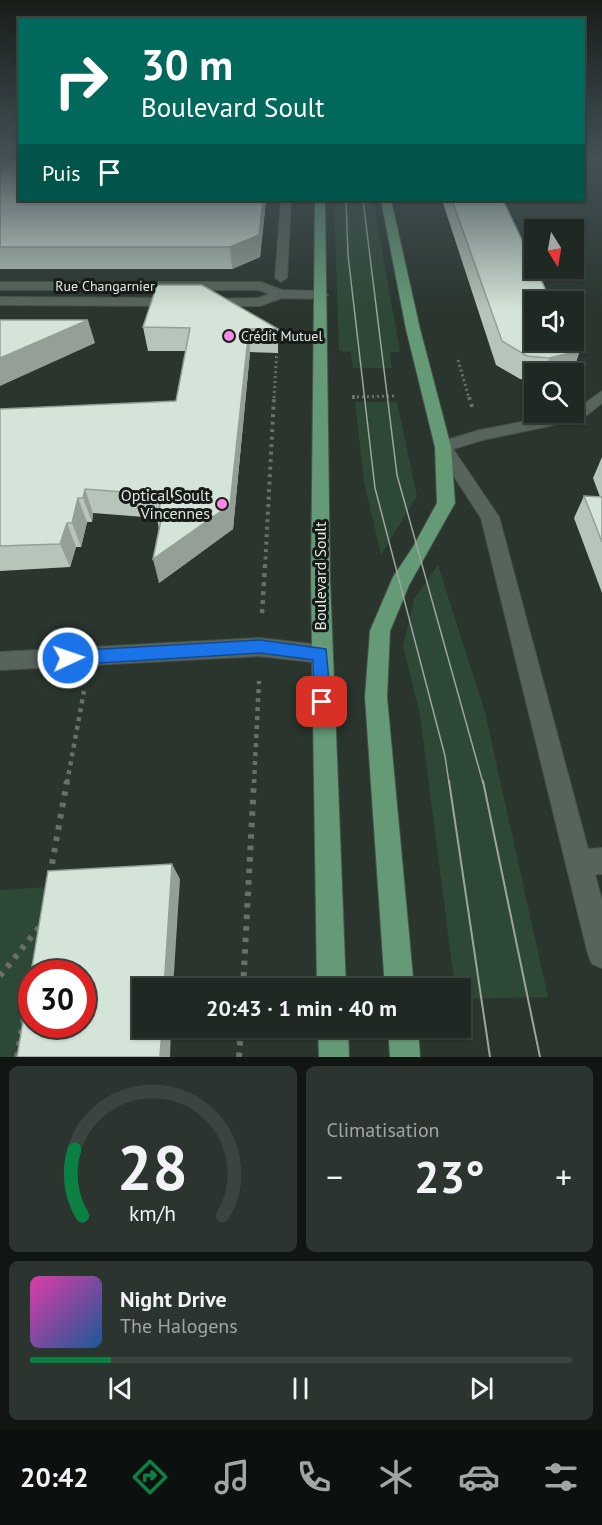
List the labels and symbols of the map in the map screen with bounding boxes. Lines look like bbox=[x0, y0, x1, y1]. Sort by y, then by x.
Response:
north arrow bbox=[524, 219, 584, 279]
street label: Rue Changarnier bbox=[55, 277, 155, 295]
place label: Crédit Mutuel bbox=[241, 327, 323, 345]
marker: Crédit Mutuel bbox=[222, 329, 236, 343]
place label: Optical Soult Vincennes bbox=[121, 485, 211, 523]
marker: Optical Soult Vincennes bbox=[215, 497, 229, 511]
street label: Boulevard Soult bbox=[310, 521, 330, 630]
position arrow bbox=[36, 626, 100, 690]
pin bbox=[296, 676, 347, 727]
speed limit sign: 30 bbox=[18, 960, 96, 1038]

